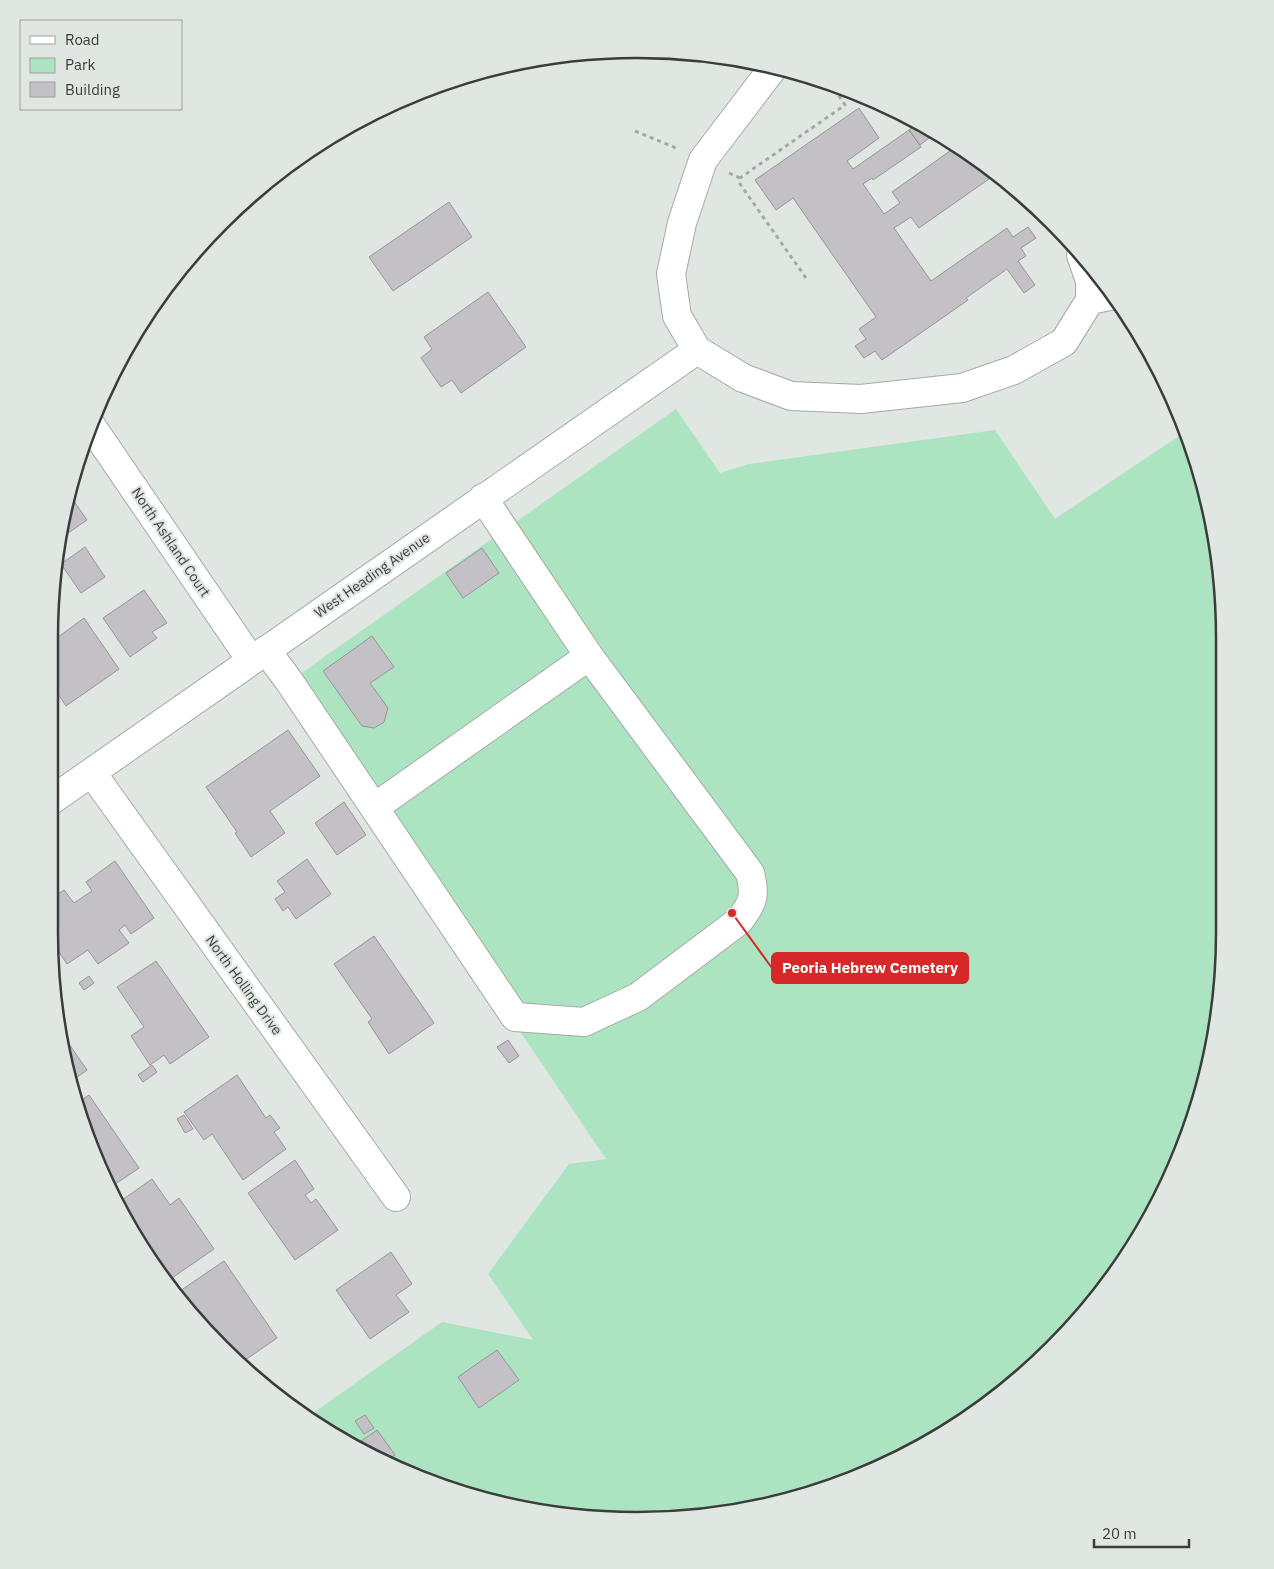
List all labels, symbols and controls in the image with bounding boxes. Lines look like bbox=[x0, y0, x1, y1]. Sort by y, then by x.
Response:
legend bbox=[20, 20, 182, 110]
text: Road bbox=[65, 30, 100, 49]
text: Park bbox=[65, 55, 95, 74]
text: Building bbox=[65, 80, 120, 99]
street label: North Ashland Court bbox=[128, 484, 214, 600]
street label: West Heading Avenue bbox=[311, 528, 434, 622]
street label: North Holling Drive bbox=[202, 932, 286, 1039]
callout: Peoria Hebrew Cemetery bbox=[772, 953, 968, 983]
text: Peoria Hebrew Cemetery bbox=[782, 958, 958, 977]
scale bar bbox=[1094, 1516, 1189, 1548]
text: 20 m bbox=[1102, 1524, 1137, 1543]

